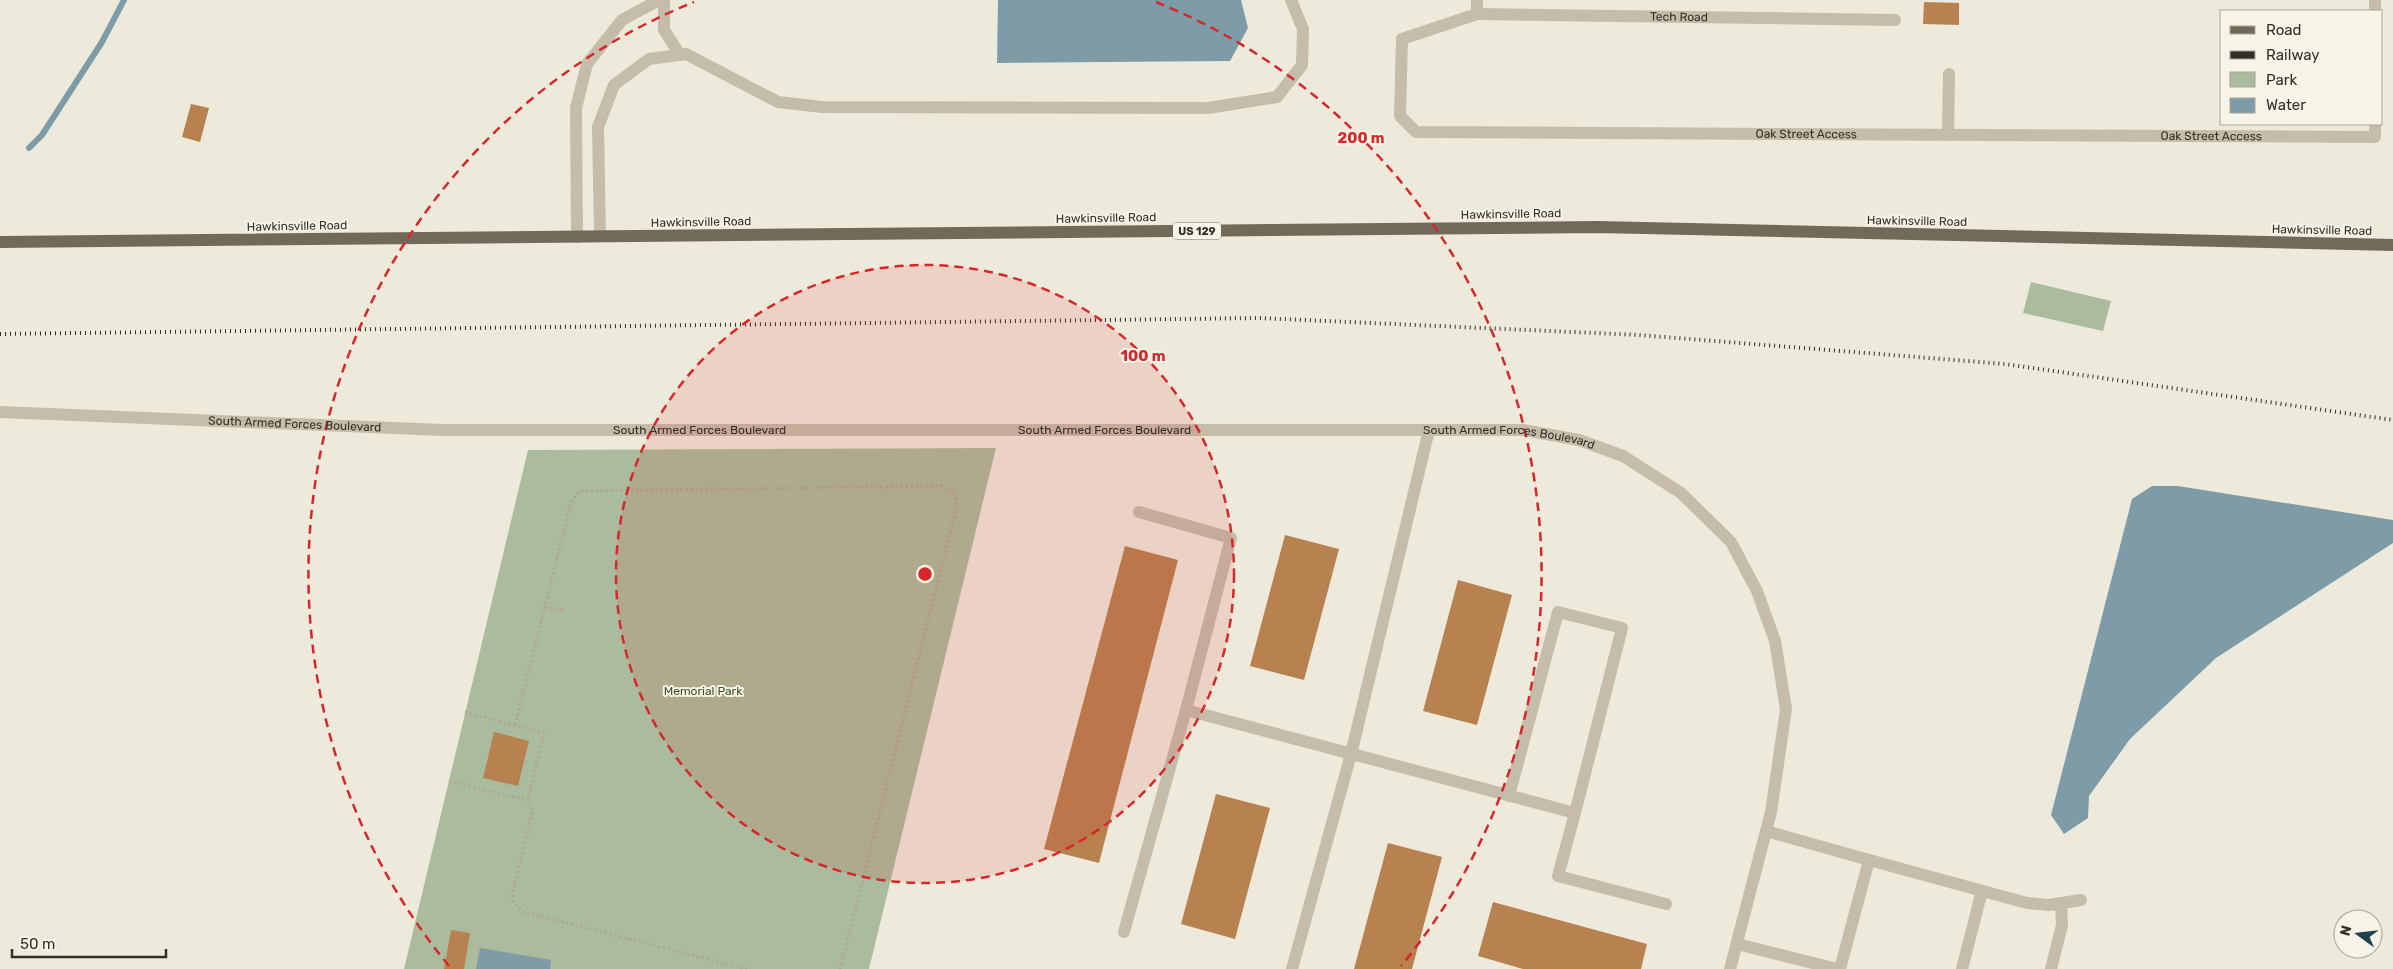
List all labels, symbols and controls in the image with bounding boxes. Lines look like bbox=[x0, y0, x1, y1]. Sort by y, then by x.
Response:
street label: Tech Road bbox=[1650, 9, 1708, 24]
legend bbox=[2220, 10, 2383, 125]
text: Road bbox=[2266, 21, 2302, 39]
text: Railway bbox=[2266, 46, 2320, 64]
text: Park bbox=[2266, 71, 2297, 89]
text: Water bbox=[2266, 96, 2306, 114]
street label: Oak Street Access bbox=[1756, 127, 1857, 141]
text: 200 m bbox=[1337, 129, 1385, 147]
street label: Oak Street Access bbox=[2161, 129, 2262, 143]
street label: Hawkinsville Road bbox=[1461, 206, 1561, 222]
street label: Hawkinsville Road bbox=[1056, 210, 1156, 226]
street label: Hawkinsville Road bbox=[1867, 213, 1967, 229]
street label: Hawkinsville Road bbox=[651, 214, 751, 230]
street label: Hawkinsville Road bbox=[247, 218, 347, 234]
road number: US 129 bbox=[1173, 222, 1221, 240]
street label: Hawkinsville Road bbox=[2272, 222, 2372, 238]
text: 100 m bbox=[1121, 347, 1165, 365]
street label: South Armed Forces Boulevard bbox=[208, 413, 382, 434]
street label: South Armed Forces Boulevard bbox=[613, 423, 786, 437]
street label: South Armed Forces Boulevard bbox=[1018, 423, 1191, 437]
street label: South Armed Forces Boulevard bbox=[1423, 423, 1597, 452]
centre of rings bbox=[916, 565, 934, 583]
park label: Memorial Park bbox=[664, 684, 743, 698]
north arrow bbox=[2333, 909, 2383, 959]
text: N bbox=[2336, 924, 2355, 938]
scale bar bbox=[12, 926, 166, 958]
text: 50 m bbox=[20, 935, 55, 953]

